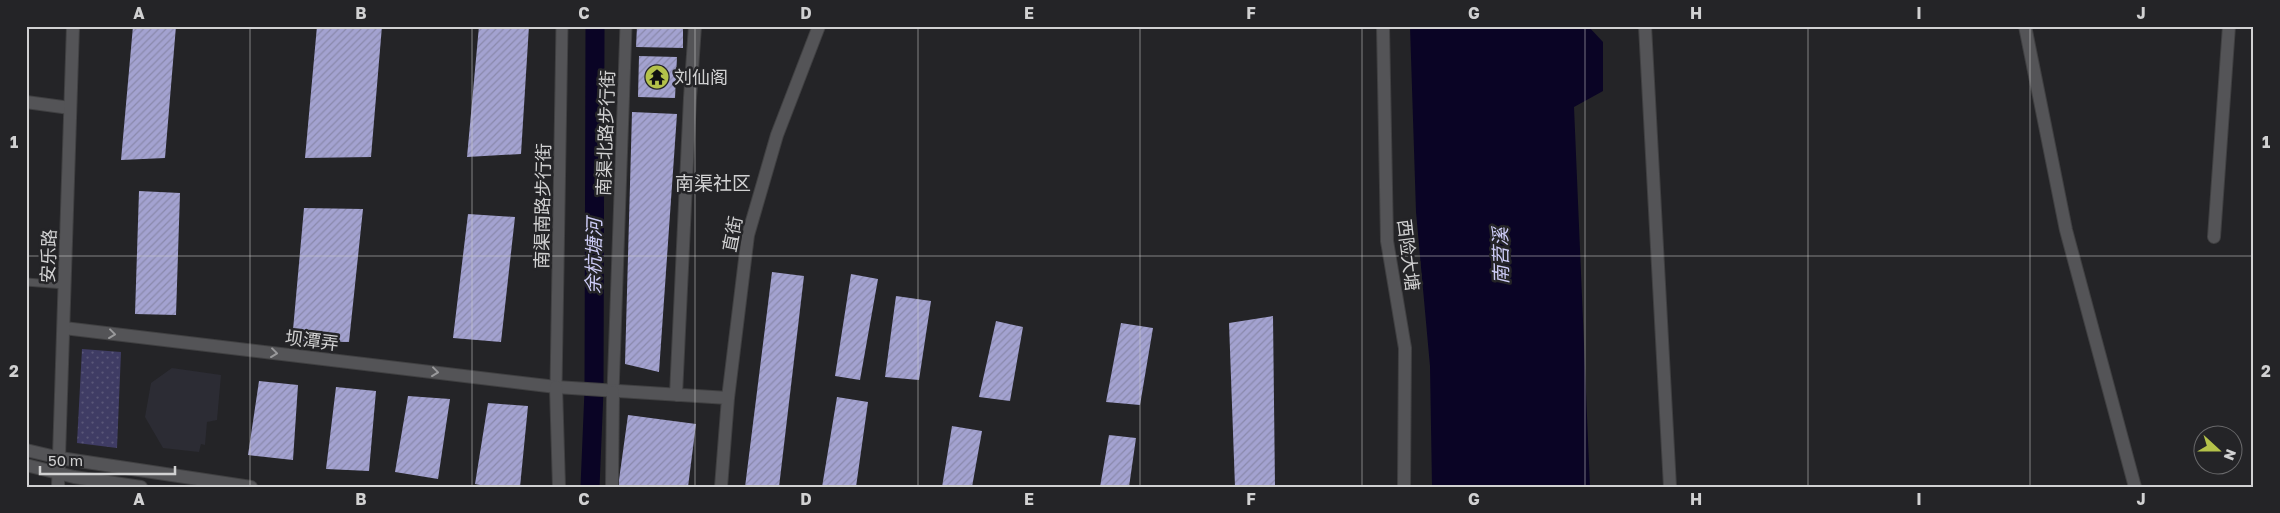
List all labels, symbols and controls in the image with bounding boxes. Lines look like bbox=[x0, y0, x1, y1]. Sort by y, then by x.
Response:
text: A bbox=[133, 3, 145, 23]
text: B bbox=[355, 3, 367, 23]
text: C bbox=[578, 3, 590, 23]
text: D bbox=[800, 3, 812, 23]
text: E bbox=[1024, 3, 1034, 23]
text: F bbox=[1246, 3, 1256, 23]
text: G bbox=[1468, 3, 1480, 23]
text: H bbox=[1690, 3, 1702, 23]
text: I bbox=[1916, 3, 1922, 23]
text: J bbox=[2136, 3, 2146, 23]
temple icon: 刘仙阁 bbox=[644, 64, 670, 90]
place label: 刘仙阁 bbox=[674, 66, 728, 88]
street label: 南渠北路步行街 bbox=[592, 70, 618, 196]
text: 1 bbox=[10, 132, 18, 152]
text: 1 bbox=[2262, 132, 2270, 152]
street label: 南渠南路步行街 bbox=[530, 143, 554, 269]
district label: 南渠社区 bbox=[675, 171, 751, 194]
water label: 余杭塘河 bbox=[581, 214, 605, 294]
street label: 直街 bbox=[718, 214, 746, 254]
street label: 西险大塘 bbox=[1394, 218, 1424, 292]
water label: 南苕溪 bbox=[1488, 225, 1512, 285]
street label: 安乐路 bbox=[36, 229, 60, 283]
street label: 坝潭弄 bbox=[284, 326, 340, 354]
one-way arrow bbox=[108, 328, 116, 339]
one-way arrow bbox=[270, 347, 278, 358]
text: 2 bbox=[9, 361, 19, 381]
text: 2 bbox=[2261, 361, 2271, 381]
one-way arrow bbox=[431, 366, 439, 377]
north arrow bbox=[2192, 426, 2242, 476]
scale bar bbox=[40, 443, 175, 475]
text: N bbox=[2221, 447, 2240, 463]
text: 50 m bbox=[48, 451, 83, 469]
text: A bbox=[133, 489, 145, 509]
text: B bbox=[355, 489, 367, 509]
text: C bbox=[578, 489, 590, 509]
text: D bbox=[800, 489, 812, 509]
text: E bbox=[1024, 489, 1034, 509]
text: F bbox=[1246, 489, 1256, 509]
text: G bbox=[1468, 489, 1480, 509]
text: H bbox=[1690, 489, 1702, 509]
text: I bbox=[1916, 489, 1922, 509]
text: J bbox=[2136, 489, 2146, 509]

